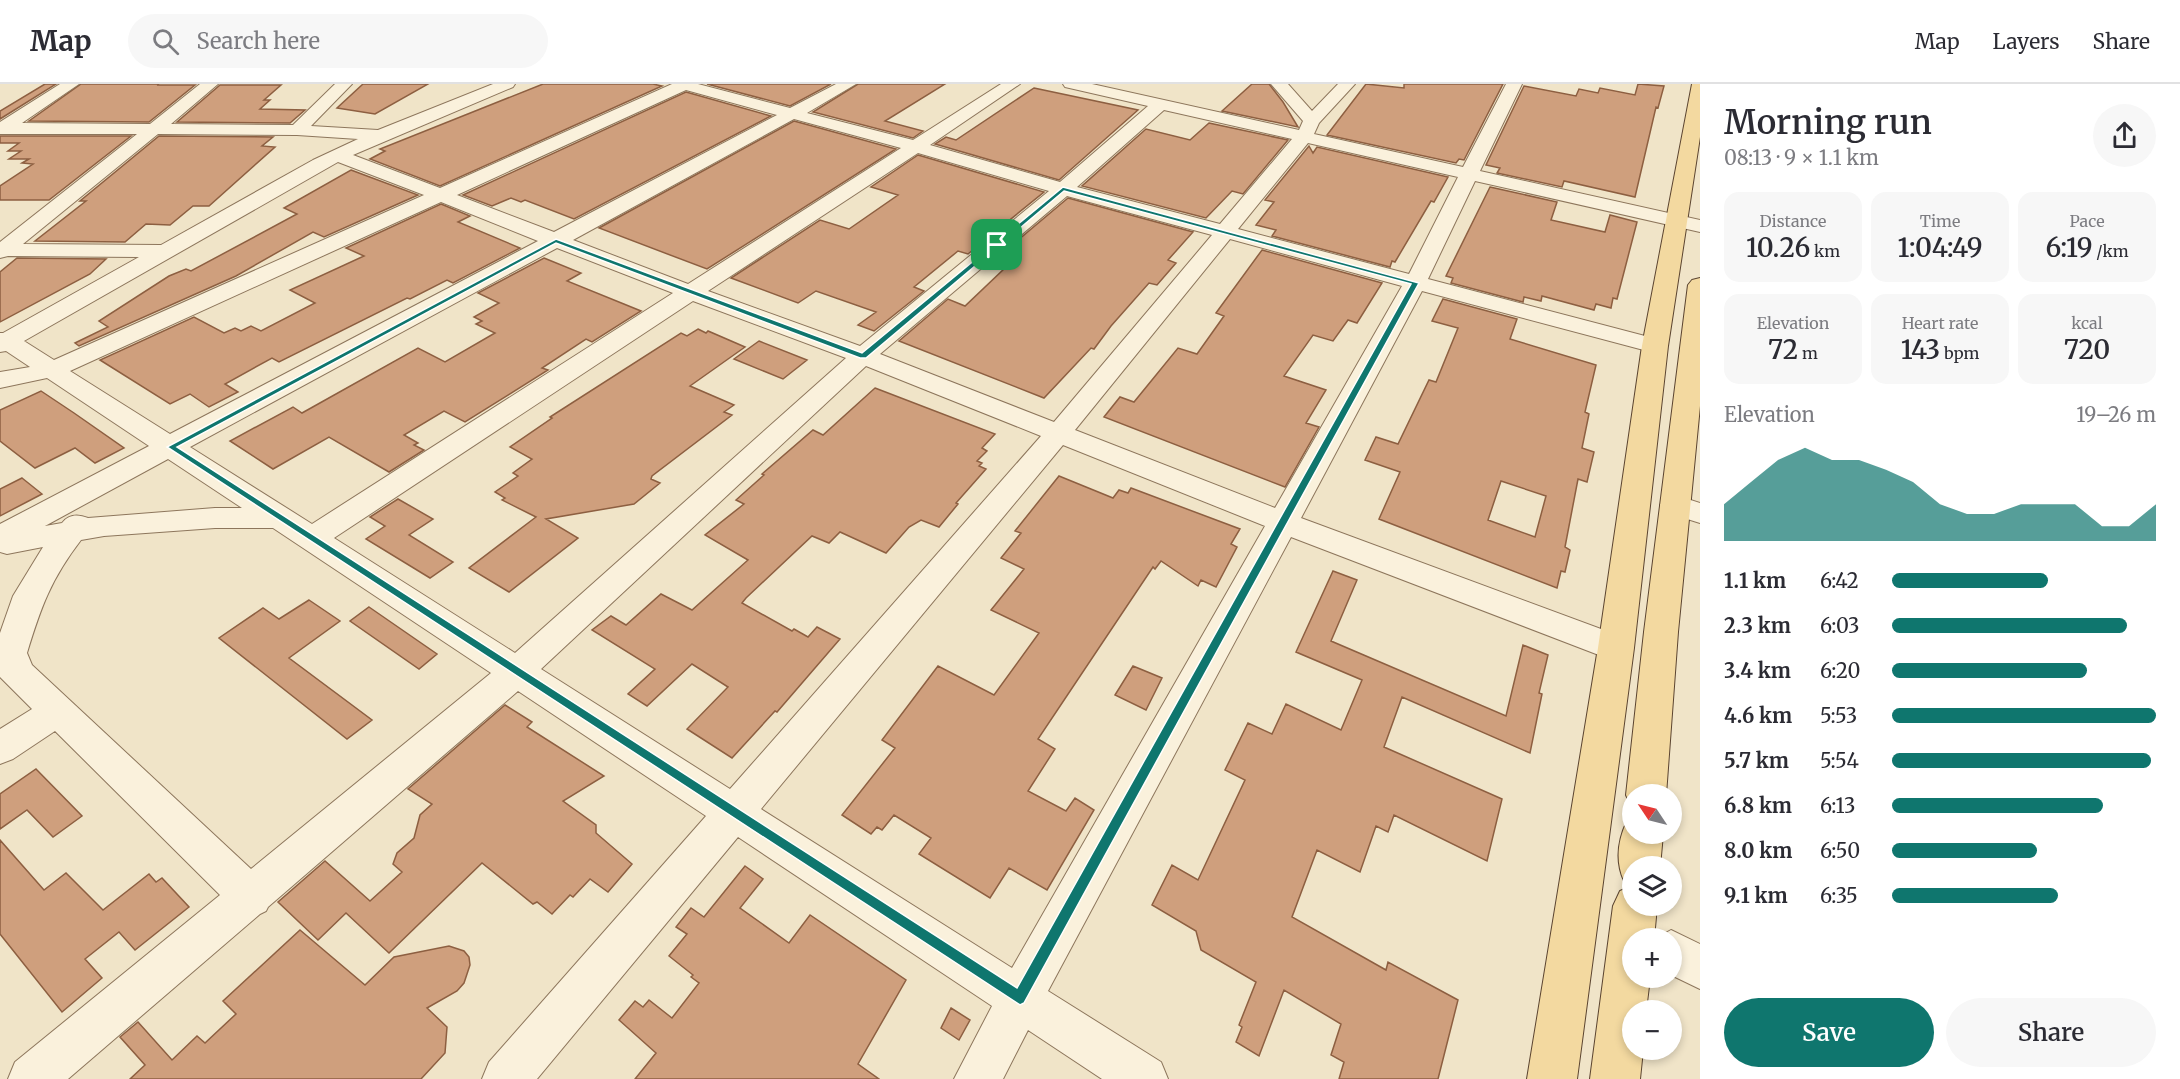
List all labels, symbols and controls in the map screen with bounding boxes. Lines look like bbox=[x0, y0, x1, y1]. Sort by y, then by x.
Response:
search box bbox=[128, 14, 548, 68]
text: Map bbox=[30, 23, 92, 59]
icon: search bbox=[149, 25, 182, 58]
text: Search here bbox=[197, 27, 320, 55]
text: Map bbox=[1915, 28, 1960, 55]
text: Layers bbox=[1993, 28, 2060, 55]
text: Share bbox=[2093, 28, 2150, 55]
text: Morning run bbox=[1724, 102, 1932, 143]
button: share bbox=[2093, 104, 2156, 167]
text: 08:13 · 9 × 1.1 km bbox=[1724, 145, 1879, 170]
text: Distance bbox=[1760, 211, 1826, 231]
text: Time bbox=[1920, 211, 1960, 231]
text: Pace bbox=[2070, 211, 2105, 231]
pin bbox=[971, 219, 1022, 270]
icon: arrive bbox=[980, 228, 1013, 261]
text: 10.26 bbox=[1746, 231, 1810, 264]
text: 1:04:49 bbox=[1897, 231, 1983, 264]
text: 6:19 bbox=[2045, 231, 2093, 264]
text: km bbox=[1810, 241, 1840, 261]
text: /km bbox=[2093, 241, 2129, 261]
text: Elevation bbox=[1757, 313, 1829, 333]
text: Heart rate bbox=[1902, 313, 1978, 333]
text: kcal bbox=[2071, 313, 2103, 333]
text: 72 bbox=[1768, 333, 1798, 366]
text: 143 bbox=[1901, 333, 1940, 366]
text: 720 bbox=[2064, 333, 2110, 366]
text: m bbox=[1798, 343, 1818, 363]
text: bpm bbox=[1940, 343, 1979, 363]
text: Elevation bbox=[1724, 402, 1815, 427]
text: 19–26 m bbox=[2076, 402, 2156, 427]
text: 1.1 km bbox=[1724, 568, 1786, 593]
text: 6:42 bbox=[1820, 568, 1859, 593]
text: 2.3 km bbox=[1724, 613, 1791, 638]
text: 6:03 bbox=[1820, 613, 1860, 638]
text: 3.4 km bbox=[1724, 658, 1791, 683]
text: 6:20 bbox=[1820, 658, 1860, 683]
text: 4.6 km bbox=[1724, 703, 1792, 728]
text: 5:53 bbox=[1820, 703, 1857, 728]
text: 5.7 km bbox=[1724, 748, 1789, 773]
text: 5:54 bbox=[1820, 748, 1859, 773]
north arrow bbox=[1622, 784, 1682, 844]
map controls bbox=[1622, 784, 1682, 1060]
text: 6.8 km bbox=[1724, 793, 1792, 818]
text: 6:13 bbox=[1820, 793, 1856, 818]
text: 8.0 km bbox=[1724, 838, 1792, 863]
text: 6:50 bbox=[1820, 838, 1860, 863]
button: layers bbox=[1622, 856, 1682, 916]
text: 9.1 km bbox=[1724, 883, 1788, 908]
text: 6:35 bbox=[1820, 883, 1858, 908]
button: + bbox=[1622, 928, 1682, 988]
button: Save bbox=[1724, 998, 1934, 1067]
button: Share bbox=[1946, 998, 2156, 1067]
button: − bbox=[1622, 1000, 1682, 1060]

